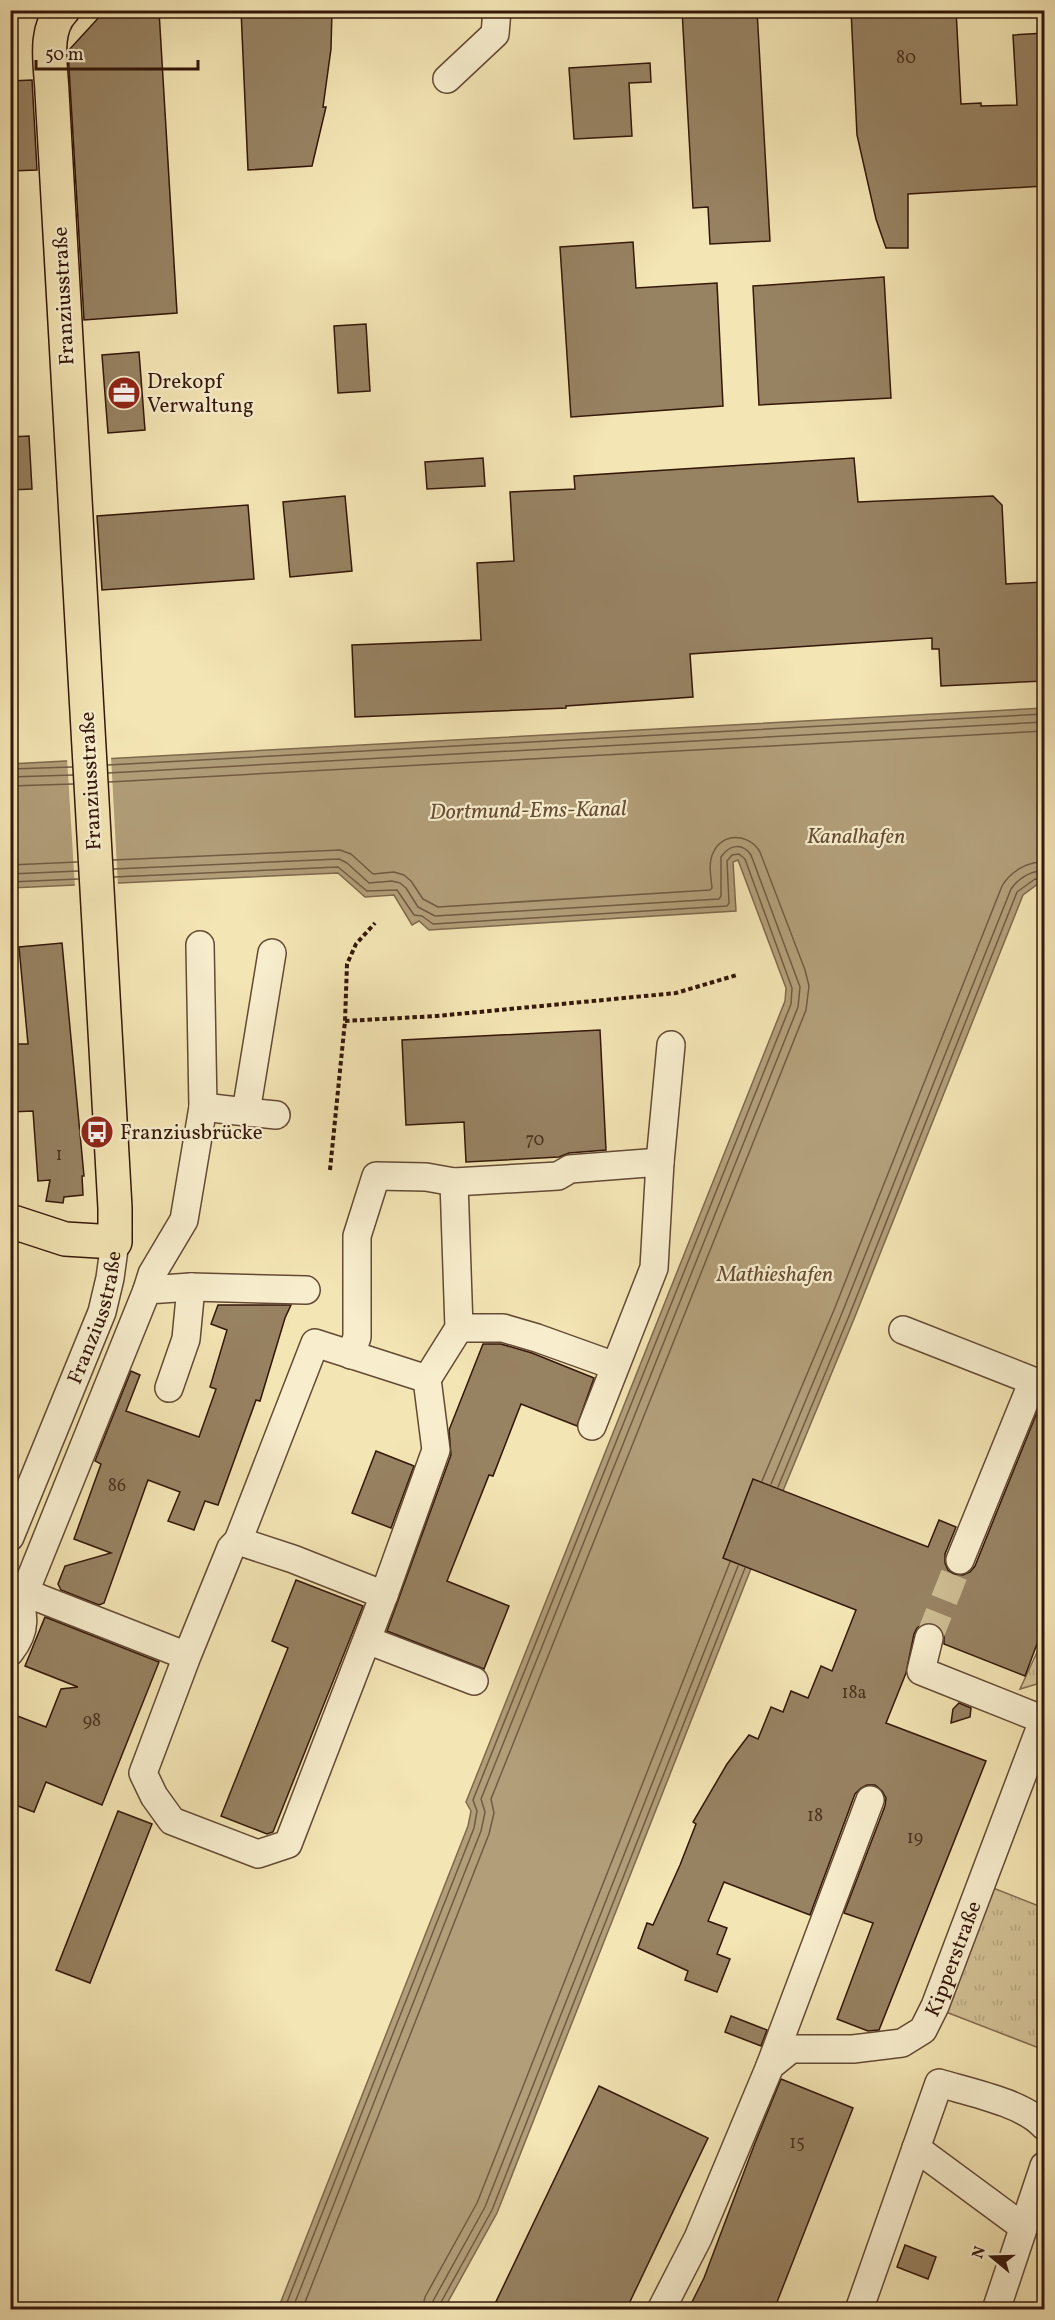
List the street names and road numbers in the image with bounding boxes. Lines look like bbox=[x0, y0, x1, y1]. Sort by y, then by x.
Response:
street label: Franziusstraße bbox=[46, 226, 83, 366]
street label: Franziusstraße bbox=[73, 711, 110, 851]
street label: Franziusstraße bbox=[61, 1249, 130, 1389]
street label: Kipperstraße bbox=[919, 1897, 989, 2022]

